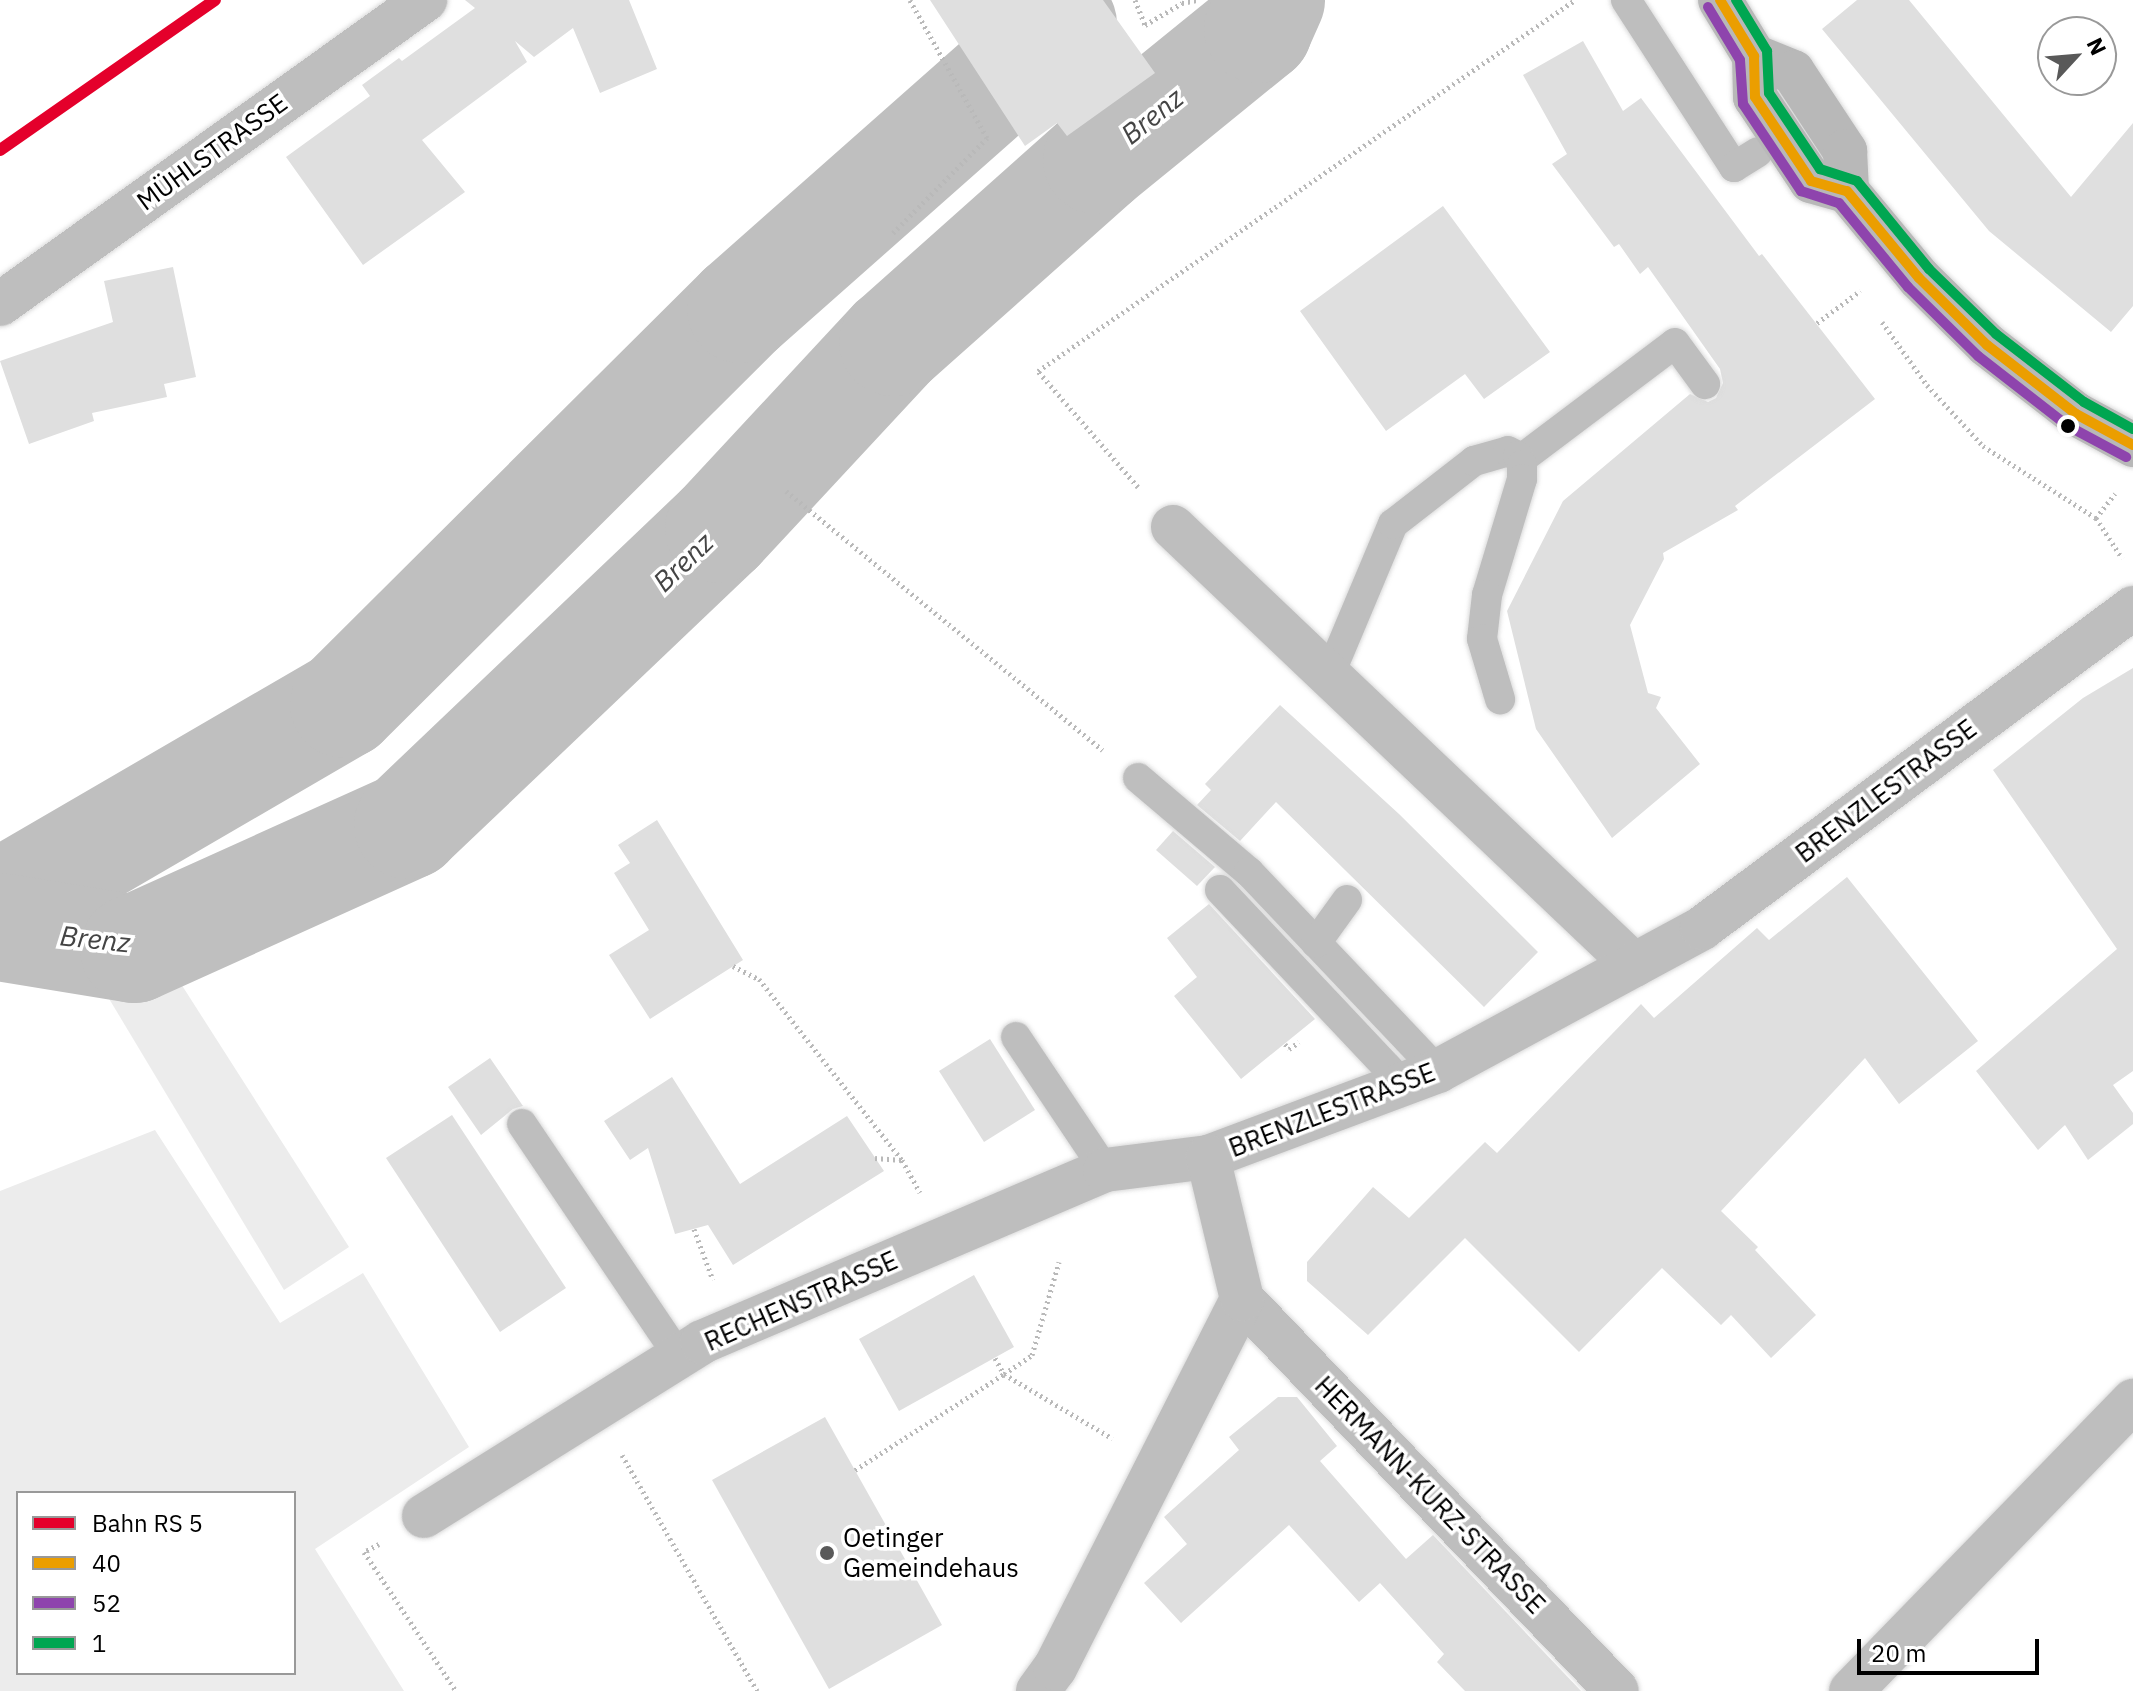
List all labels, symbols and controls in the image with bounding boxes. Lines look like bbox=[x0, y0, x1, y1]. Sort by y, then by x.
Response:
north arrow bbox=[2037, 16, 2117, 96]
text: N bbox=[2081, 33, 2114, 60]
water label: Brenz bbox=[1114, 81, 1190, 151]
street label: MÜHLSTRASSE bbox=[131, 87, 293, 217]
unlabelled marker bbox=[2060, 418, 2076, 434]
water label: Brenz bbox=[646, 525, 720, 599]
street label: BRENZLESTRASSE bbox=[1789, 713, 1983, 869]
water label: Brenz bbox=[58, 919, 132, 959]
street label: BRENZLESTRASSE bbox=[1224, 1056, 1440, 1164]
street label: RECHENSTRASSE bbox=[700, 1244, 902, 1358]
street label: HERMANN-KURZ-STRASSE bbox=[1308, 1370, 1552, 1620]
legend bbox=[16, 1491, 296, 1675]
text: Bahn RS 5 bbox=[92, 1507, 203, 1539]
place label: Oetinger Gemeindehaus bbox=[843, 1522, 1019, 1584]
marker: Oetinger Gemeindehaus bbox=[818, 1544, 836, 1562]
text: 40 bbox=[92, 1547, 121, 1579]
text: 52 bbox=[92, 1587, 121, 1619]
scale bar bbox=[1861, 1623, 2043, 1673]
text: 1 bbox=[92, 1627, 106, 1659]
text: 20 m bbox=[1871, 1637, 1926, 1669]

